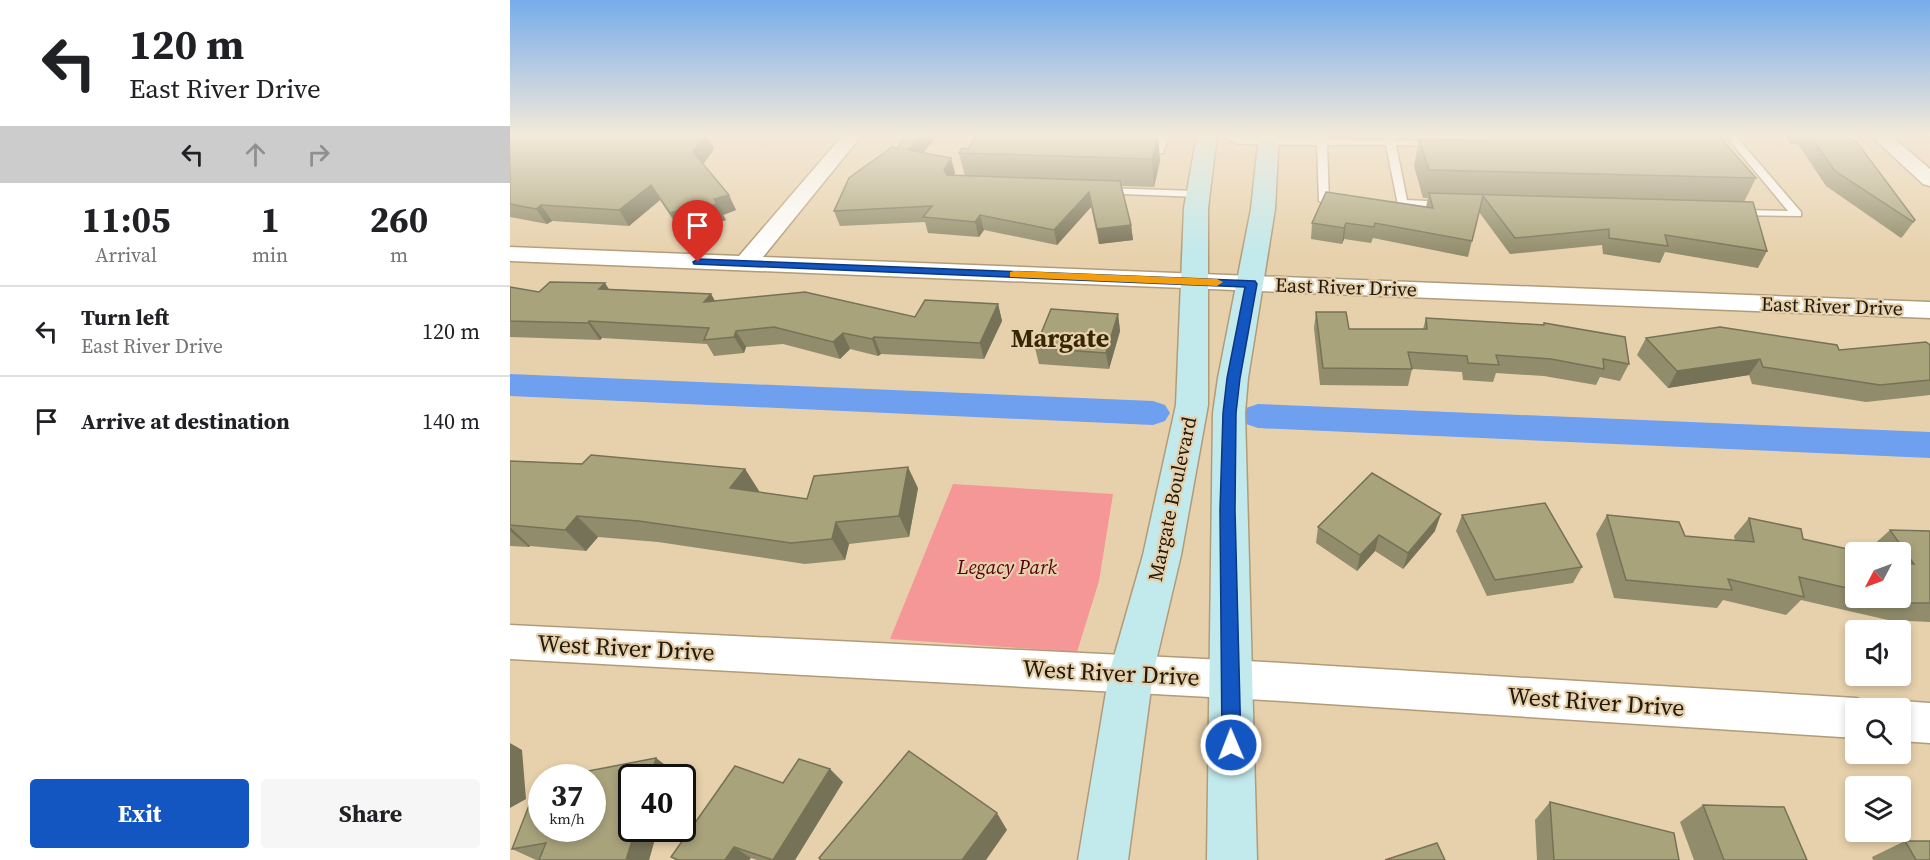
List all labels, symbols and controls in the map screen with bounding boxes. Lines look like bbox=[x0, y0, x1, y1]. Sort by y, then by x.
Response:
text: 120 m bbox=[129, 15, 244, 73]
icon: left bbox=[30, 24, 108, 102]
text: East River Drive bbox=[129, 70, 321, 107]
icon: left bbox=[176, 138, 209, 171]
icon: ahead bbox=[239, 138, 272, 171]
icon: right bbox=[302, 138, 335, 171]
text: 11:05 bbox=[82, 195, 170, 244]
text: 1 bbox=[260, 195, 280, 244]
text: 260 bbox=[370, 195, 428, 244]
pin bbox=[672, 200, 723, 262]
icon: arrive bbox=[681, 209, 714, 242]
text: Arrival bbox=[95, 241, 157, 269]
text: min bbox=[252, 241, 288, 269]
text: m bbox=[390, 241, 408, 269]
street label: East River Drive bbox=[1275, 271, 1417, 303]
street label: East River Drive bbox=[1761, 290, 1903, 322]
text: Turn left bbox=[81, 302, 169, 332]
icon: left bbox=[30, 315, 63, 348]
text: 120 m bbox=[422, 316, 480, 346]
district label: Margate bbox=[1011, 320, 1109, 356]
text: East River Drive bbox=[81, 332, 223, 360]
icon: arrive bbox=[30, 405, 63, 438]
text: Arrive at destination bbox=[81, 406, 290, 436]
text: 140 m bbox=[422, 406, 480, 436]
street label: Margate Boulevard bbox=[1141, 413, 1203, 584]
north arrow bbox=[1845, 542, 1911, 608]
map controls bbox=[1845, 542, 1911, 842]
park label: Legacy Park bbox=[956, 553, 1058, 581]
button: sound bbox=[1845, 620, 1911, 686]
street label: West River Drive bbox=[537, 626, 715, 669]
street label: West River Drive bbox=[1022, 651, 1200, 694]
street label: West River Drive bbox=[1506, 679, 1686, 724]
button: search bbox=[1845, 698, 1911, 764]
position arrow bbox=[1199, 713, 1263, 777]
speed limit sign: 40 bbox=[618, 764, 696, 842]
text: 37 bbox=[551, 775, 583, 816]
button: layers bbox=[1845, 776, 1911, 842]
button: Exit bbox=[30, 779, 249, 848]
button: Share bbox=[261, 779, 480, 848]
text: km/h bbox=[549, 808, 585, 829]

